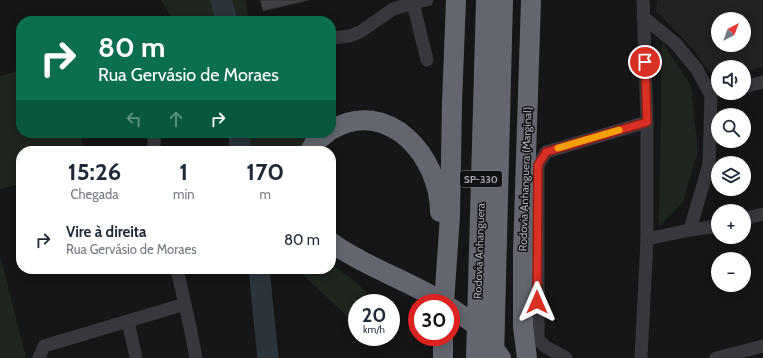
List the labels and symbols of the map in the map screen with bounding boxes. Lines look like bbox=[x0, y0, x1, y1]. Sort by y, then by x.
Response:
north arrow bbox=[711, 12, 751, 52]
pin bbox=[628, 45, 662, 79]
street label: Rodovia Anhanguera (Marginal) bbox=[515, 106, 535, 252]
road number: SP-330 bbox=[460, 171, 502, 187]
street label: Rodovia Anhanguera bbox=[470, 202, 488, 299]
position arrow bbox=[516, 281, 558, 323]
speed limit sign: 30 bbox=[408, 294, 460, 346]

